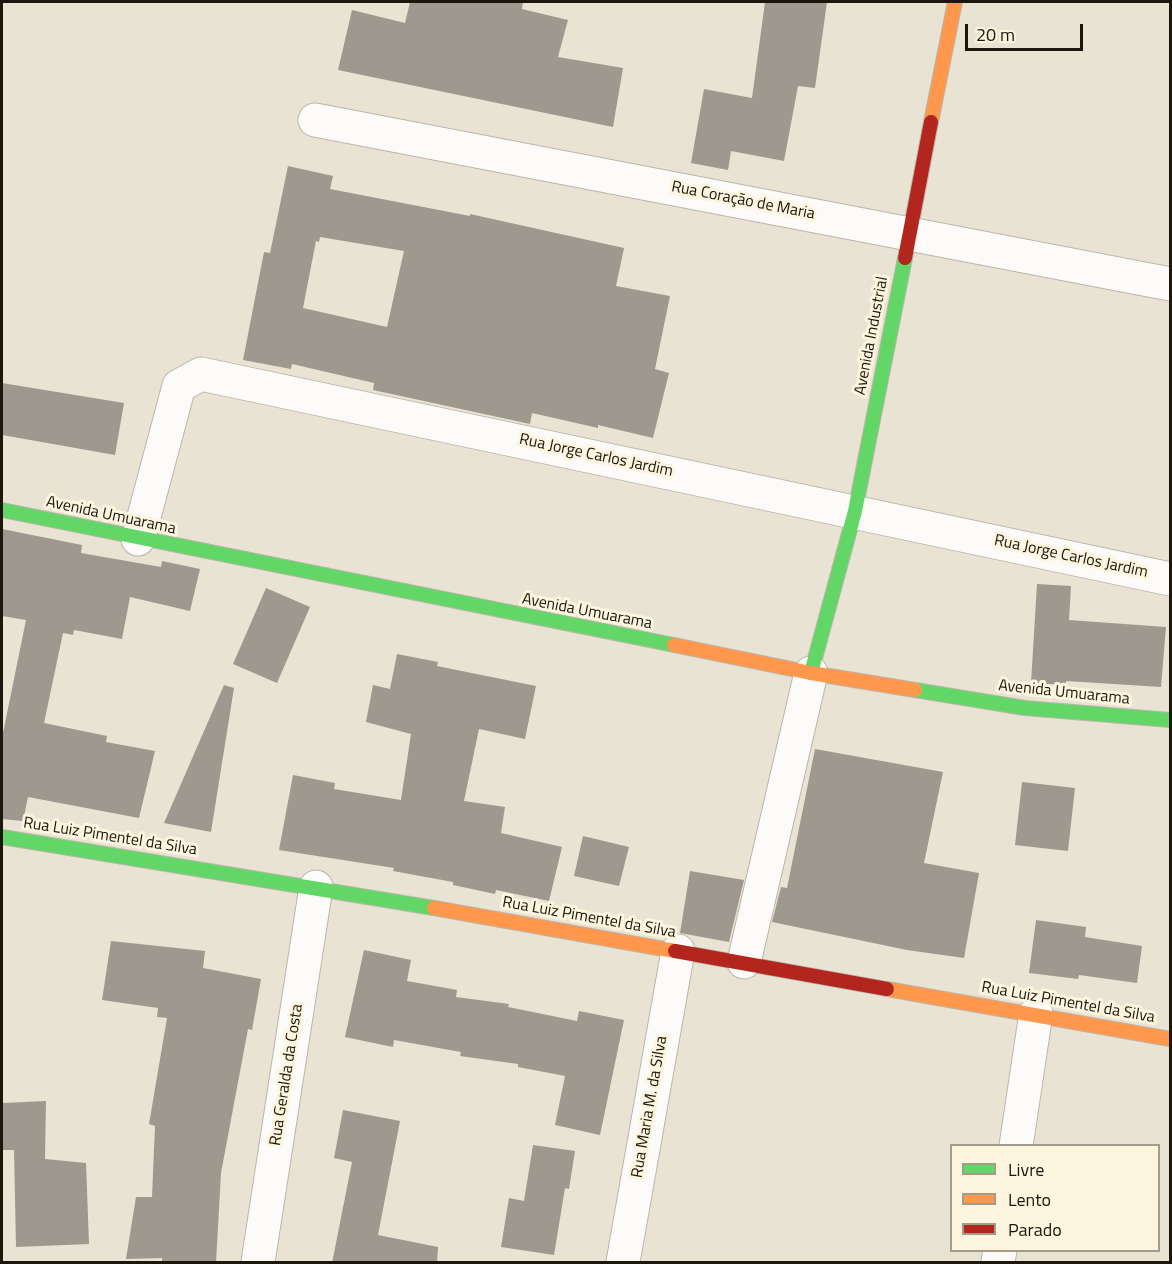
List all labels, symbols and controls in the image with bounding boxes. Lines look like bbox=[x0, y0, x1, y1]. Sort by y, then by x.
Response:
scale bar bbox=[968, 12, 1086, 50]
text: 20 m bbox=[976, 21, 1015, 48]
street label: Rua Coração de Maria bbox=[670, 178, 816, 224]
street label: Avenida Industrial bbox=[851, 275, 893, 397]
street label: Rua Jorge Carlos Jardim bbox=[517, 430, 675, 482]
street label: Avenida Umuarama bbox=[44, 493, 178, 539]
street label: Rua Jorge Carlos Jardim bbox=[992, 531, 1150, 583]
street label: Avenida Umuarama bbox=[520, 590, 654, 634]
street label: Avenida Umuarama bbox=[997, 677, 1131, 709]
street label: Rua Luiz Pimentel da Silva bbox=[22, 814, 198, 860]
street label: Rua Luiz Pimentel da Silva bbox=[501, 893, 677, 943]
street label: Rua Luiz Pimentel da Silva bbox=[980, 978, 1156, 1028]
street label: Rua Geralda da Costa bbox=[266, 1003, 308, 1147]
street label: Rua Maria M. da Silva bbox=[628, 1035, 672, 1179]
legend bbox=[950, 1144, 1160, 1252]
text: Livre bbox=[1008, 1156, 1044, 1183]
text: Lento bbox=[1008, 1186, 1051, 1213]
text: Parado bbox=[1008, 1216, 1062, 1243]

